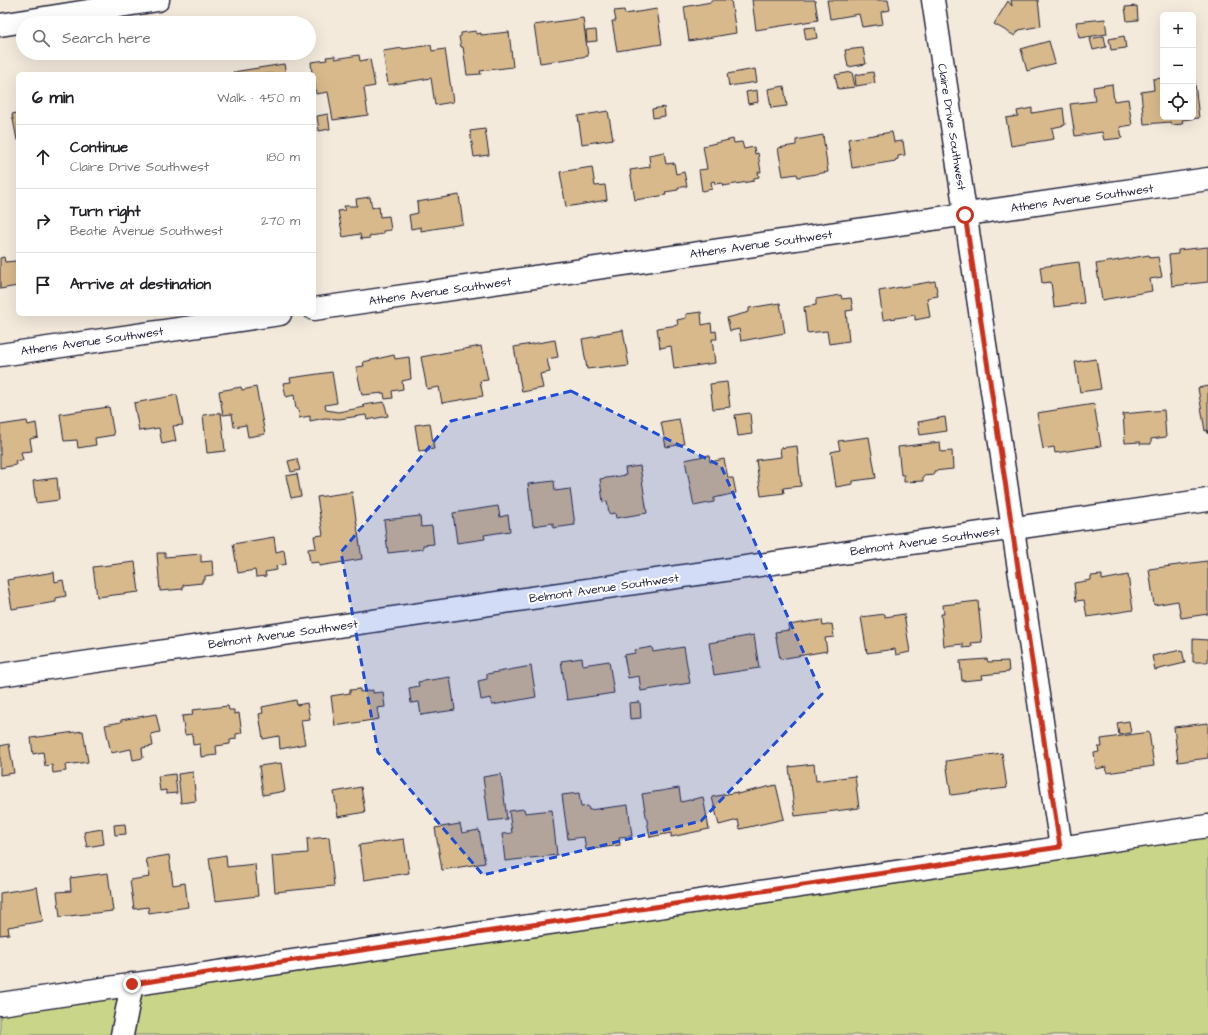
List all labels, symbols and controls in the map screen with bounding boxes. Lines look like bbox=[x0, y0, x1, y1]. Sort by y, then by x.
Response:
map controls bbox=[1160, 12, 1196, 120]
button: + bbox=[1160, 12, 1196, 48]
search box bbox=[16, 16, 316, 60]
icon: search bbox=[30, 27, 52, 49]
text: Search here bbox=[62, 28, 151, 49]
button: − bbox=[1160, 48, 1196, 84]
street label: Claire Drive Southwest bbox=[933, 62, 970, 192]
button: locate bbox=[1160, 84, 1196, 120]
text: 6 min bbox=[32, 86, 74, 110]
text: Walk · 450 m bbox=[217, 89, 300, 107]
text: Continue bbox=[70, 137, 128, 158]
icon: ahead bbox=[32, 146, 54, 168]
text: 180 m bbox=[266, 148, 300, 166]
text: Claire Drive Southwest bbox=[70, 158, 209, 176]
street label: Athens Avenue Southwest bbox=[1010, 180, 1155, 217]
text: Turn right bbox=[70, 201, 141, 222]
route start bbox=[956, 206, 974, 224]
icon: right bbox=[32, 210, 54, 232]
text: 270 m bbox=[261, 212, 300, 230]
text: Beatie Avenue Southwest bbox=[70, 222, 223, 240]
street label: Athens Avenue Southwest bbox=[689, 226, 834, 263]
street label: Athens Avenue Southwest bbox=[368, 273, 513, 310]
icon: arrive bbox=[32, 274, 54, 296]
text: Arrive at destination bbox=[70, 274, 211, 295]
street label: Athens Avenue Southwest bbox=[20, 323, 165, 360]
street label: Belmont Avenue Southwest bbox=[849, 523, 1001, 560]
street label: Belmont Avenue Southwest bbox=[528, 570, 680, 607]
street label: Belmont Avenue Southwest bbox=[207, 616, 359, 653]
route end bbox=[123, 975, 141, 993]

